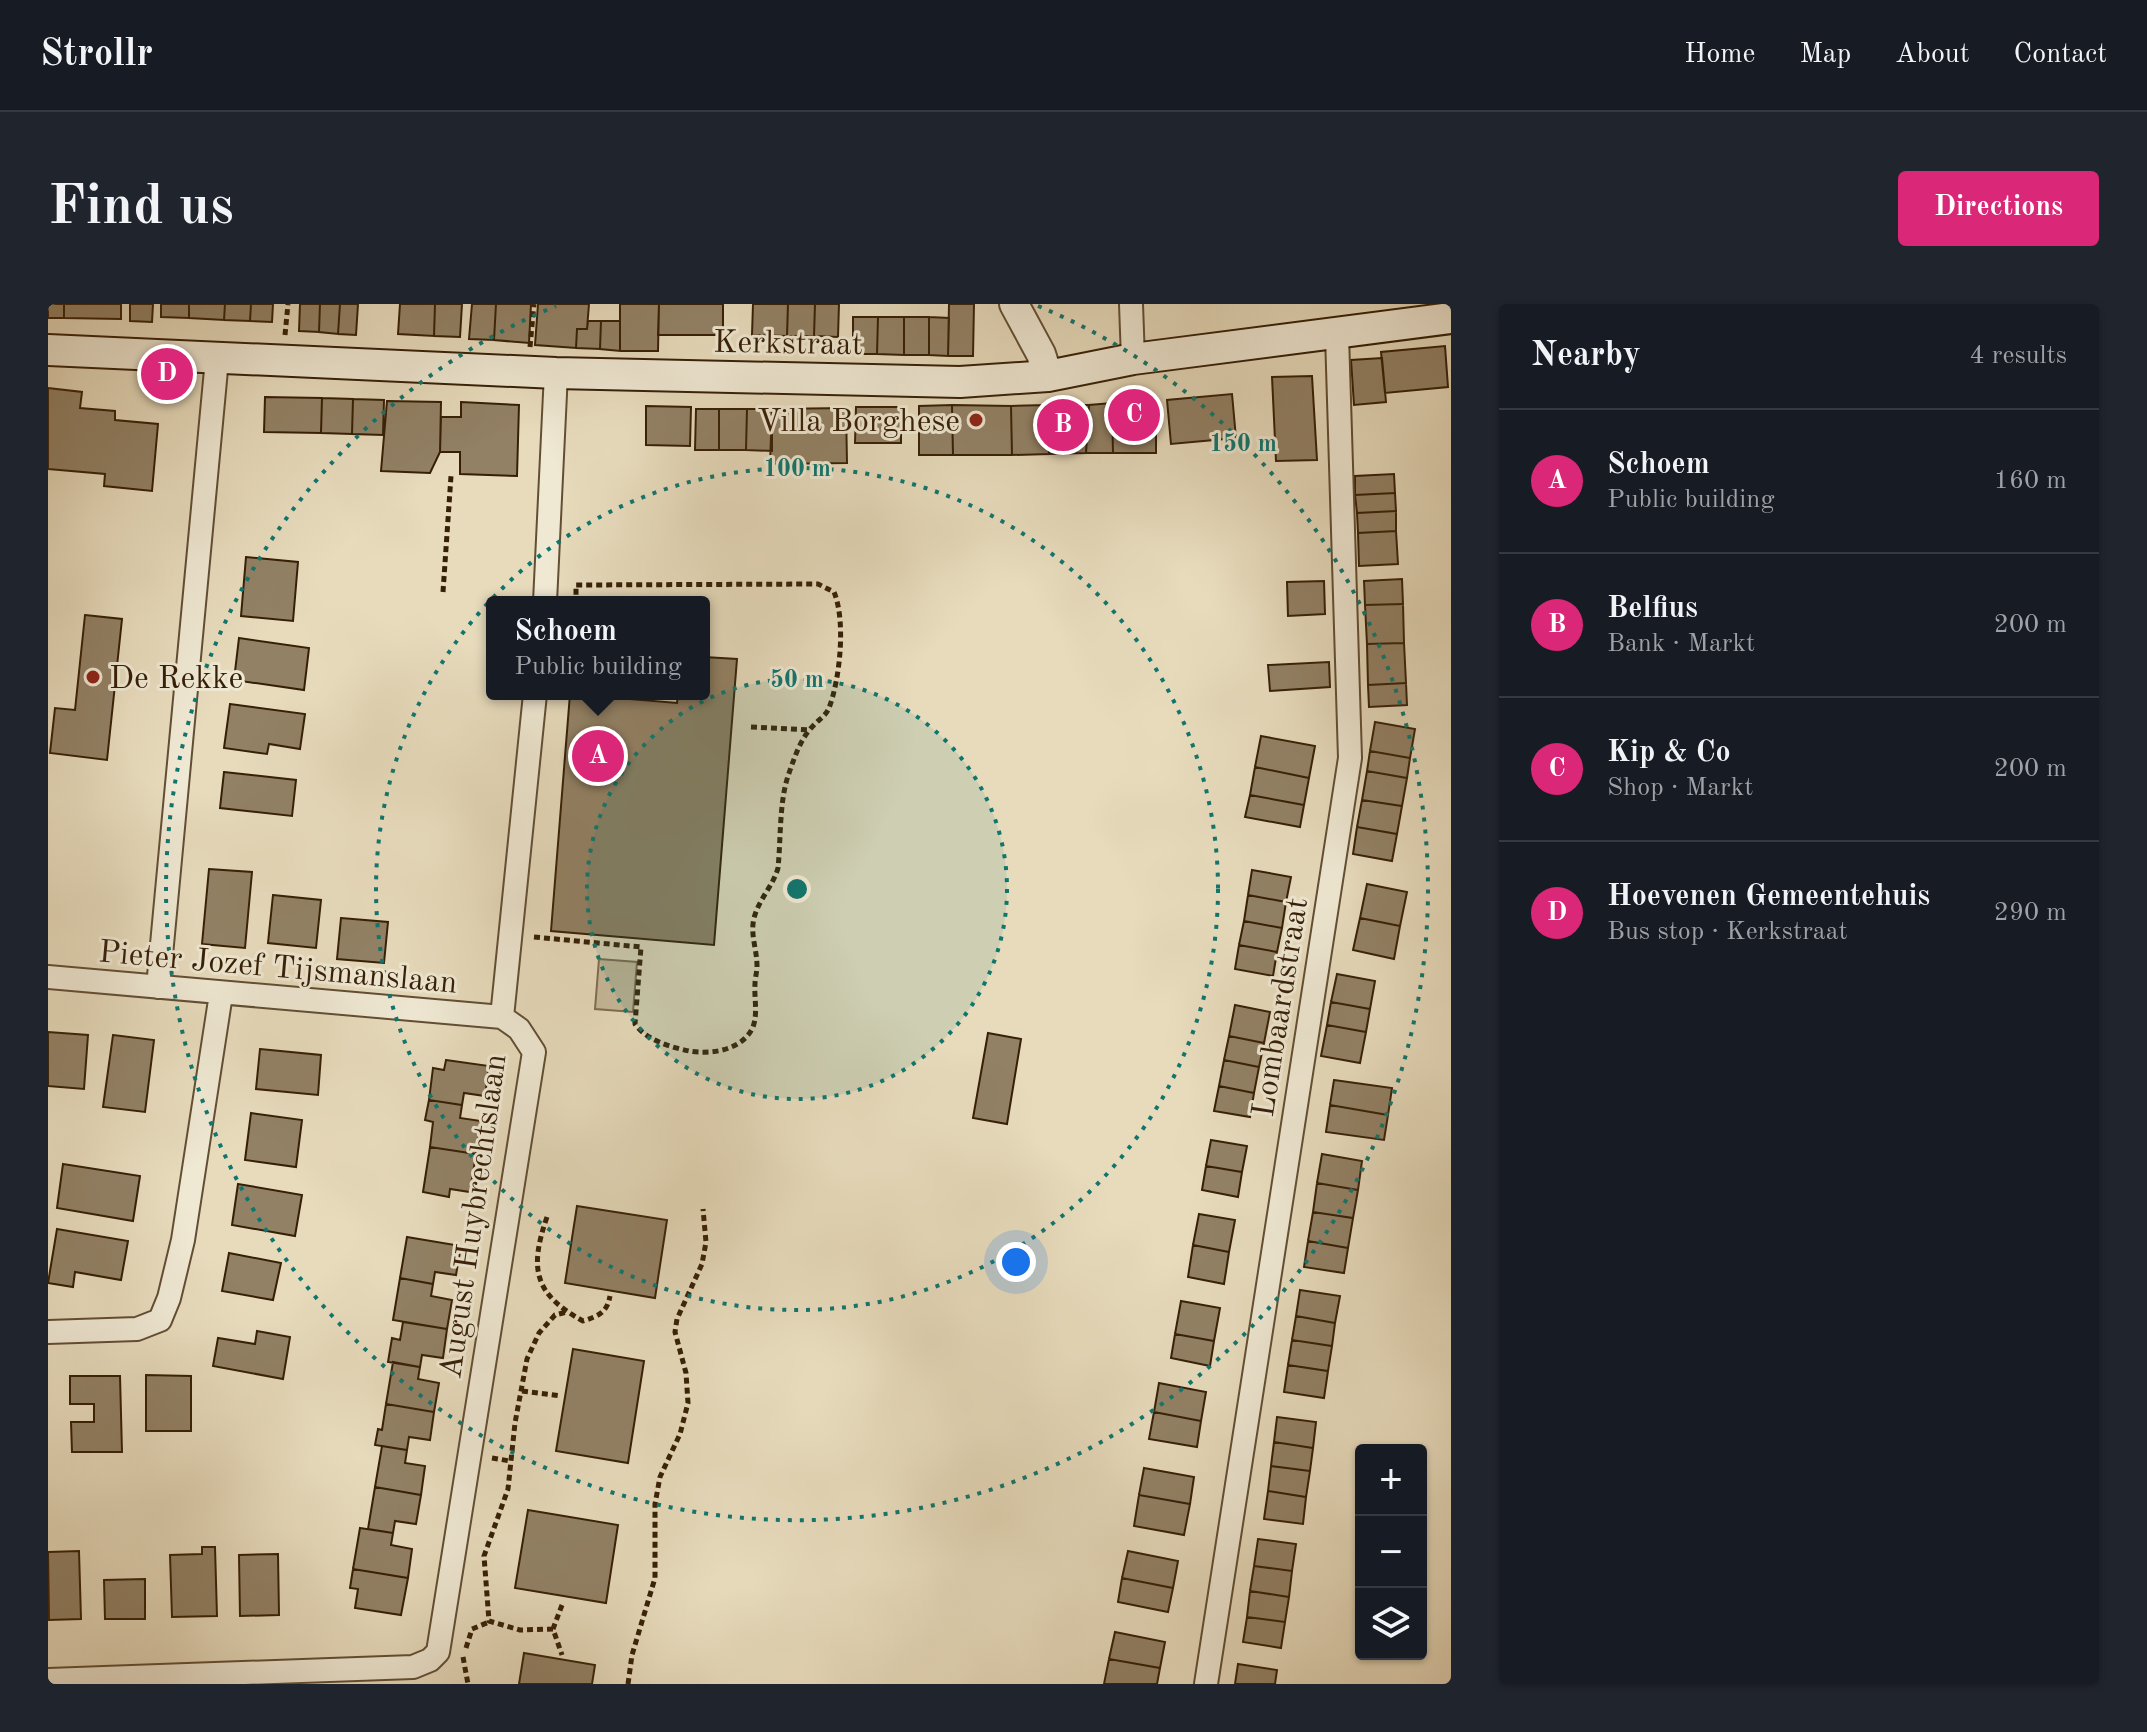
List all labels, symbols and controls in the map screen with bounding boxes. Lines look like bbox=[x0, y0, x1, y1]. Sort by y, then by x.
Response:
text: Strollr bbox=[40, 36, 153, 74]
text: Home bbox=[1684, 41, 1755, 69]
text: Map bbox=[1799, 41, 1851, 69]
text: About bbox=[1895, 41, 1970, 69]
text: Contact bbox=[2014, 41, 2107, 69]
button: Directions bbox=[1898, 171, 2099, 246]
text: Find us bbox=[48, 180, 234, 236]
street label: Kerkstraat bbox=[713, 328, 863, 362]
text: Nearby bbox=[1531, 339, 1641, 373]
text: 4 results bbox=[1969, 343, 2067, 369]
pin: D bbox=[141, 344, 193, 404]
pin: C bbox=[1108, 385, 1160, 445]
pin: B bbox=[1037, 395, 1089, 455]
place label: Villa Borghese bbox=[757, 407, 960, 439]
marker: Villa Borghese bbox=[967, 411, 985, 429]
text: 150 m bbox=[1209, 432, 1277, 457]
text: Schoem bbox=[1607, 450, 1710, 480]
text: 100 m bbox=[763, 458, 831, 482]
text: A bbox=[1547, 468, 1567, 494]
text: 160 m bbox=[1994, 468, 2067, 494]
text: Public building bbox=[1607, 487, 1774, 513]
text: Belfius bbox=[1607, 594, 1698, 624]
popup bbox=[486, 596, 710, 700]
text: B bbox=[1548, 612, 1566, 638]
text: 200 m bbox=[1994, 612, 2067, 638]
text: Schoem bbox=[514, 617, 617, 647]
text: Bank · Markt bbox=[1607, 631, 1755, 657]
text: Public building bbox=[514, 654, 682, 680]
place label: De Rekke bbox=[109, 664, 243, 696]
marker: De Rekke bbox=[84, 668, 102, 686]
text: 50 m bbox=[770, 668, 824, 693]
pin: A bbox=[572, 726, 624, 786]
text: Kip & Co bbox=[1607, 738, 1731, 768]
text: C bbox=[1548, 756, 1566, 782]
text: 200 m bbox=[1994, 756, 2067, 782]
text: Shop · Markt bbox=[1607, 775, 1753, 801]
centre of rings bbox=[783, 875, 811, 903]
text: Hoevenen Gemeentehuis bbox=[1607, 882, 1930, 912]
street label: Lombaardstraat bbox=[1249, 896, 1315, 1119]
text: D bbox=[1547, 900, 1567, 926]
text: 290 m bbox=[1994, 900, 2067, 926]
text: Bus stop · Kerkstraat bbox=[1607, 919, 1848, 945]
street label: Pieter Jozef Tijsmanslaan bbox=[97, 937, 459, 1001]
street label: August Huybrechtslaan bbox=[436, 1052, 514, 1381]
your location bbox=[996, 1242, 1036, 1282]
map controls bbox=[1355, 1444, 1427, 1660]
button: + bbox=[1355, 1444, 1427, 1516]
button: − bbox=[1355, 1516, 1427, 1588]
button: layers bbox=[1355, 1588, 1427, 1660]

